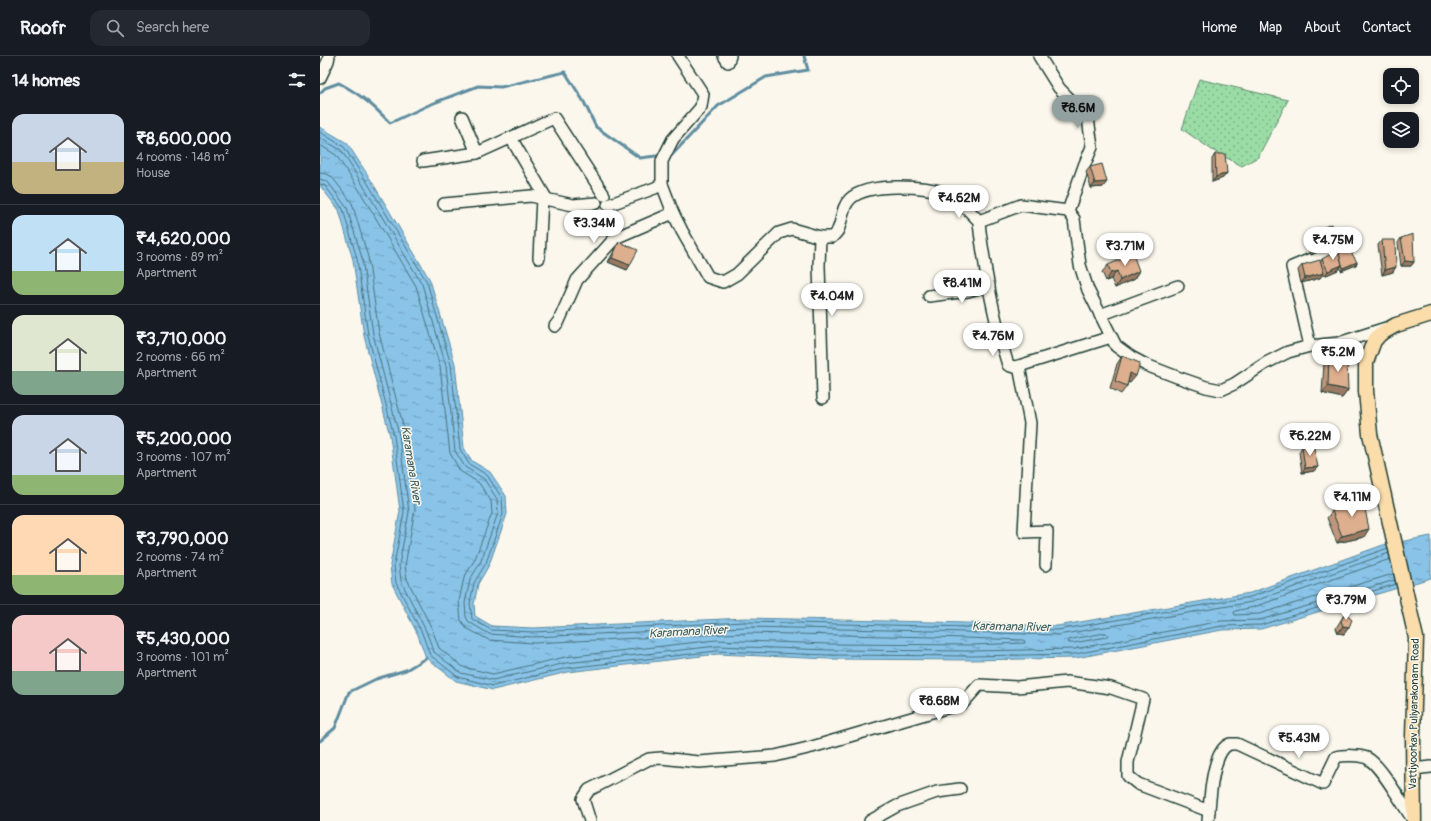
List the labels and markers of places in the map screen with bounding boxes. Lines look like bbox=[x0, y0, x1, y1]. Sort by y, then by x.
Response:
pin: ₹8.6M bbox=[1050, 95, 1106, 129]
pin: ₹4.62M bbox=[926, 185, 992, 219]
pin: ₹3.34M bbox=[561, 210, 627, 244]
pin: ₹4.75M bbox=[1300, 227, 1366, 261]
pin: ₹3.71M bbox=[1092, 233, 1158, 267]
pin: ₹8.41M bbox=[929, 270, 995, 304]
pin: ₹4.04M bbox=[799, 283, 865, 317]
pin: ₹4.76M bbox=[960, 323, 1026, 357]
pin: ₹5.2M bbox=[1310, 339, 1366, 373]
pin: ₹6.22M bbox=[1277, 423, 1343, 457]
pin: ₹4.11M bbox=[1319, 484, 1385, 518]
pin: ₹3.79M bbox=[1313, 587, 1379, 621]
pin: ₹8.68M bbox=[906, 688, 972, 722]
pin: ₹5.43M bbox=[1266, 725, 1332, 759]

